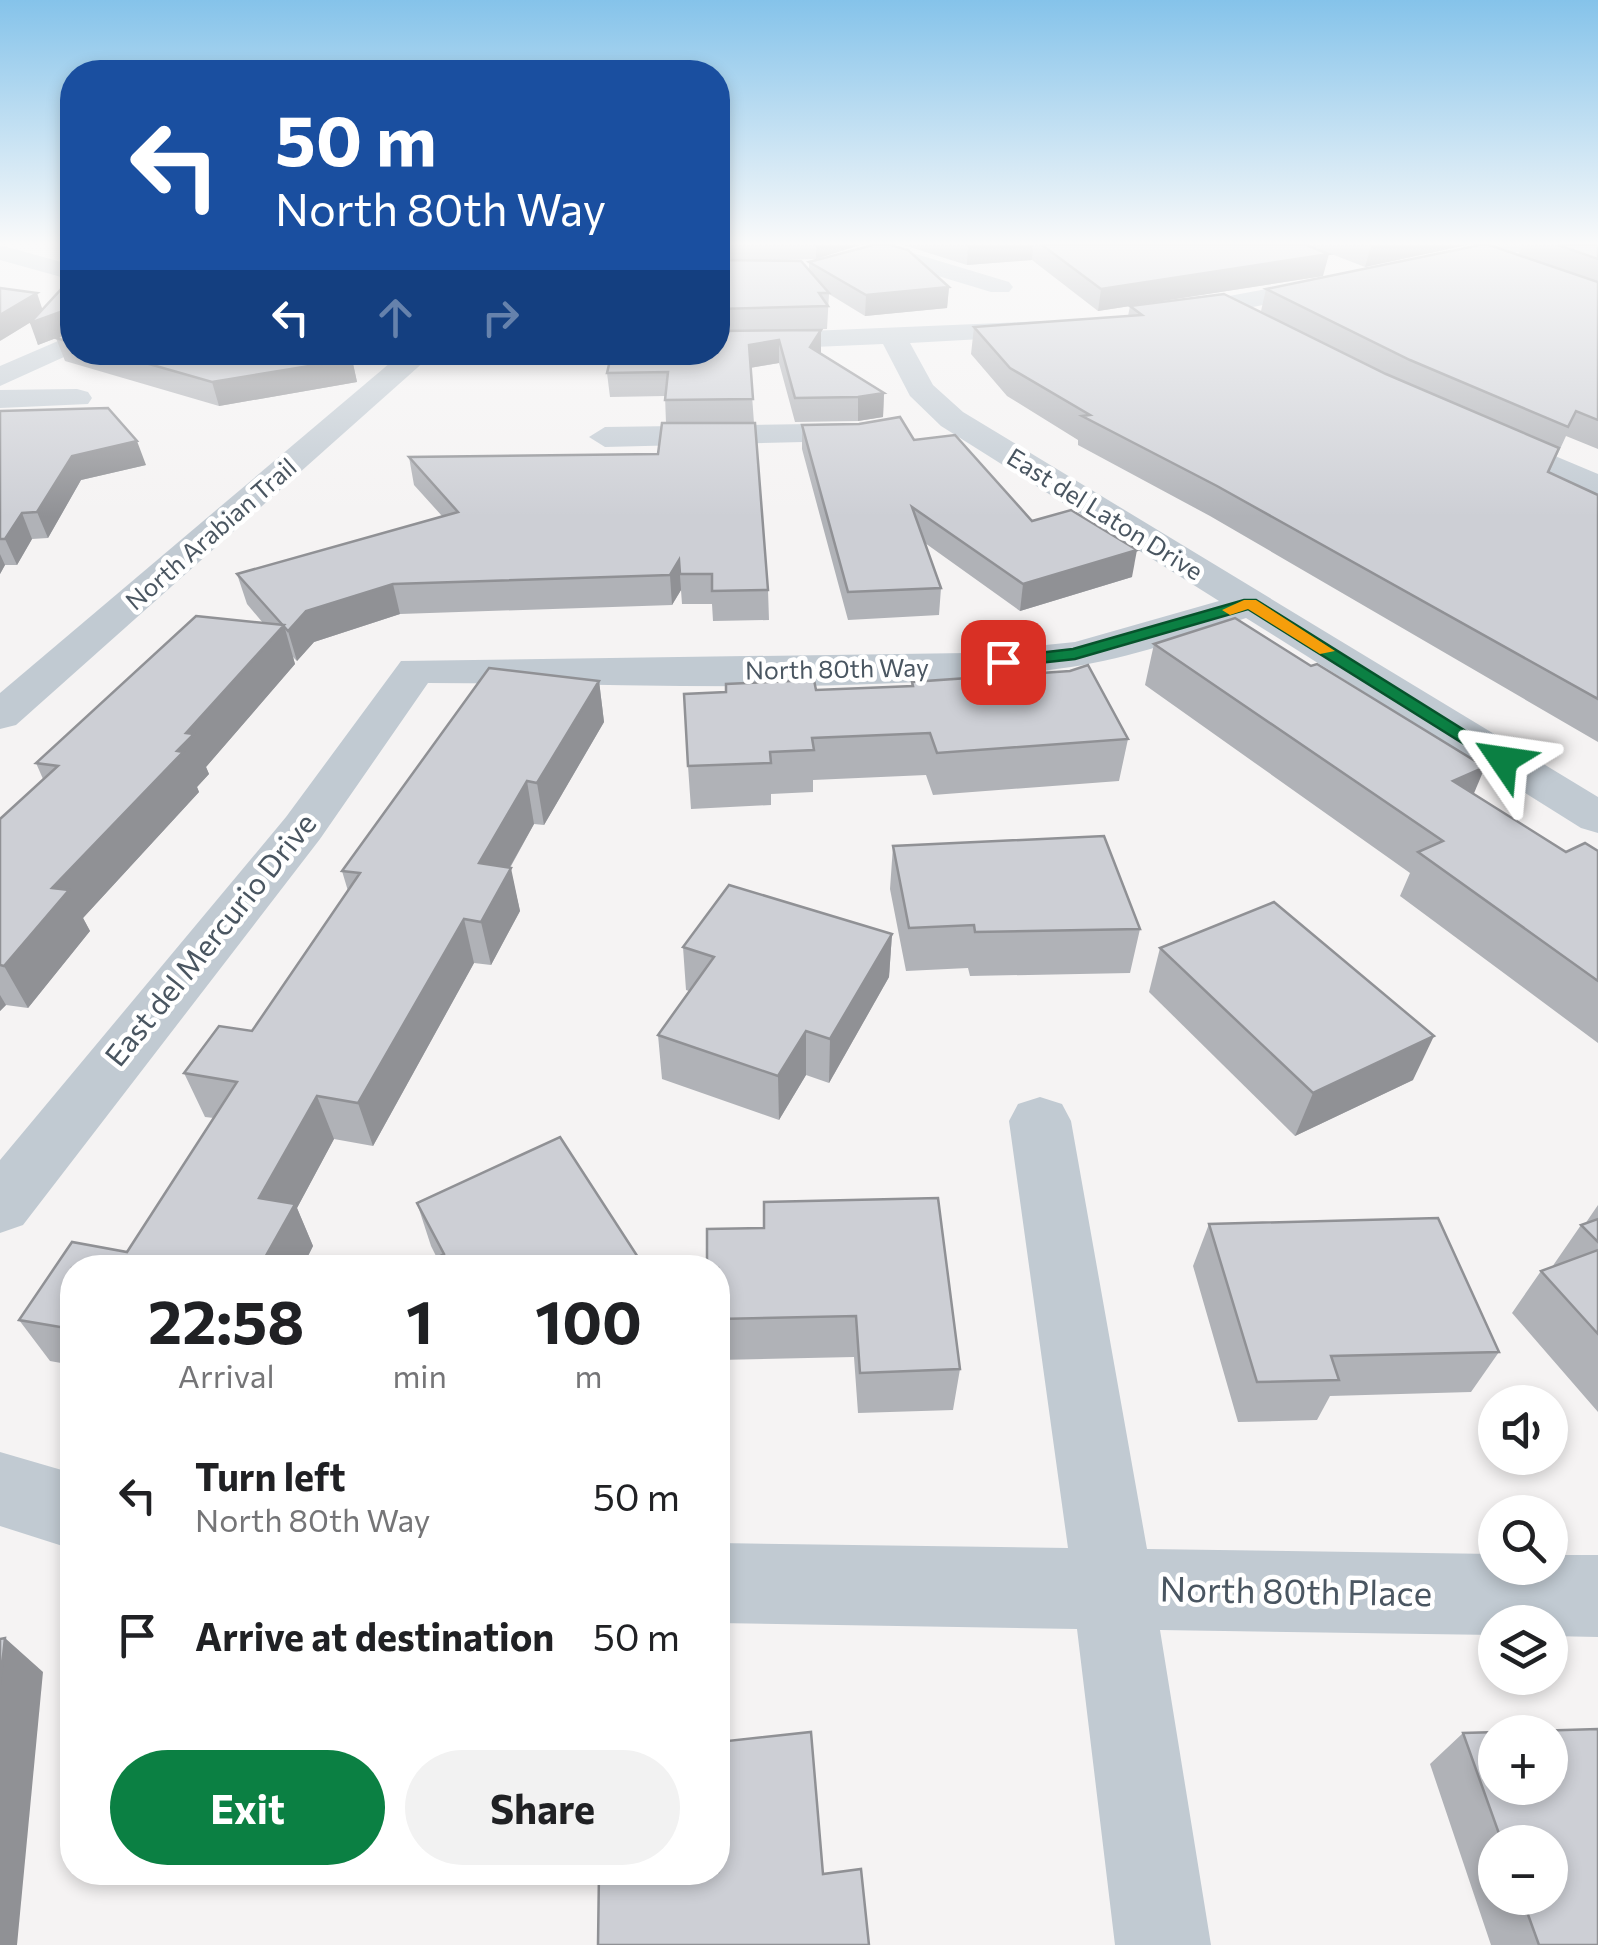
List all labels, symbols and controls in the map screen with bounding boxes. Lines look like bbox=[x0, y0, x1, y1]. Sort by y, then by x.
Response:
text: 50 m bbox=[275, 95, 437, 180]
icon: left bbox=[110, 100, 240, 230]
text: North 80th Way bbox=[275, 180, 606, 235]
icon: left bbox=[263, 290, 318, 345]
icon: ahead bbox=[368, 290, 423, 345]
icon: right bbox=[473, 290, 528, 345]
street label: East del Laton Drive bbox=[1002, 441, 1209, 585]
street label: North Arabian Trail bbox=[119, 451, 302, 615]
pin bbox=[961, 620, 1046, 705]
icon: arrive bbox=[976, 635, 1031, 690]
street label: North 80th Way bbox=[745, 651, 929, 685]
position arrow bbox=[1451, 708, 1555, 812]
street label: East del Mercurio Drive bbox=[96, 804, 323, 1072]
text: 22:58 bbox=[148, 1283, 304, 1356]
text: 1 bbox=[406, 1283, 433, 1356]
text: 100 bbox=[535, 1283, 642, 1356]
text: Arrival bbox=[178, 1355, 275, 1395]
text: min bbox=[392, 1355, 447, 1395]
text: m bbox=[575, 1355, 602, 1395]
map controls bbox=[1478, 1385, 1568, 1915]
button: sound bbox=[1478, 1385, 1568, 1475]
text: Turn left bbox=[195, 1452, 346, 1499]
icon: left bbox=[110, 1468, 165, 1523]
text: 50 m bbox=[593, 1472, 680, 1519]
button: search bbox=[1478, 1495, 1568, 1585]
text: North 80th Way bbox=[195, 1499, 430, 1539]
street label: North 80th Place bbox=[1159, 1566, 1433, 1613]
button: layers bbox=[1478, 1605, 1568, 1695]
icon: arrive bbox=[110, 1608, 165, 1663]
text: Arrive at destination bbox=[195, 1612, 554, 1659]
text: 50 m bbox=[593, 1612, 680, 1659]
button: + bbox=[1478, 1715, 1568, 1805]
button: Exit bbox=[110, 1750, 385, 1865]
button: Share bbox=[405, 1750, 680, 1865]
button: − bbox=[1478, 1825, 1568, 1915]

